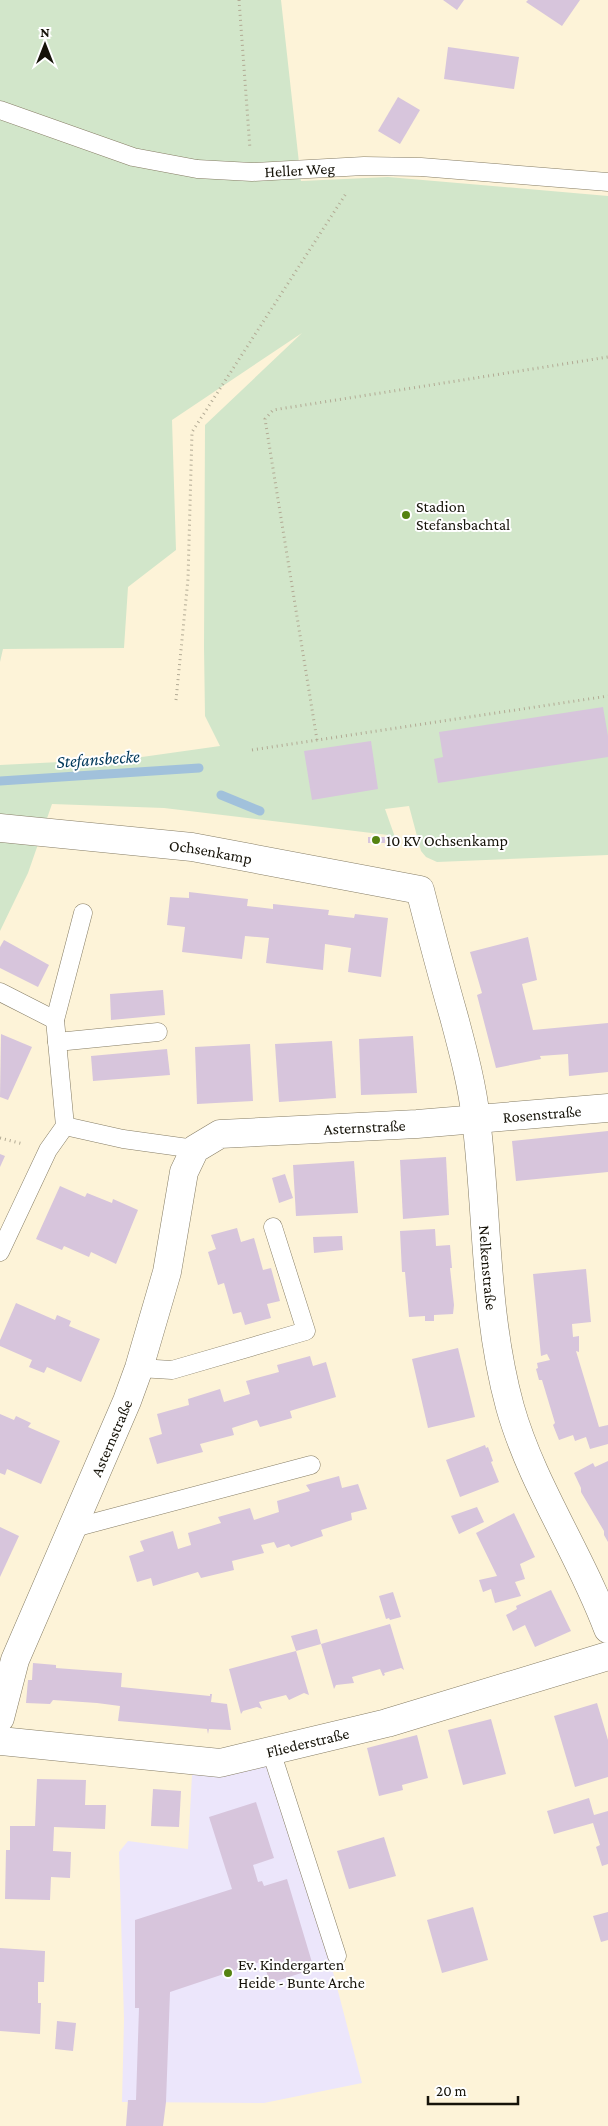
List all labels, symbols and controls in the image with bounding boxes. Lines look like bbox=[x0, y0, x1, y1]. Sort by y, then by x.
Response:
north arrow bbox=[20, 20, 70, 70]
text: N bbox=[40, 24, 50, 40]
street label: Heller Weg bbox=[264, 160, 336, 180]
place label: Stadion Stefansbachtal bbox=[416, 498, 510, 533]
marker: Stadion Stefansbachtal bbox=[400, 509, 412, 521]
water label: Stefansbecke bbox=[56, 746, 141, 772]
place label: 10 KV Ochsenkamp bbox=[386, 832, 508, 850]
marker: 10 KV Ochsenkamp bbox=[370, 834, 382, 846]
street label: Ochsenkamp bbox=[168, 837, 253, 868]
street label: Rosenstraße bbox=[502, 1102, 582, 1126]
street label: Asternstraße bbox=[323, 1117, 406, 1138]
street label: Nelkenstraße bbox=[476, 1225, 500, 1311]
street label: Asternstraße bbox=[87, 1397, 136, 1479]
street label: Fliederstraße bbox=[264, 1724, 351, 1761]
place label: Ev. Kindergarten Heide - Bunte Arche bbox=[238, 1956, 365, 1991]
marker: Ev. Kindergarten Heide - Bunte Arche bbox=[222, 1967, 234, 1979]
scale bar bbox=[428, 2074, 518, 2106]
text: 20 m bbox=[436, 2083, 467, 2099]

